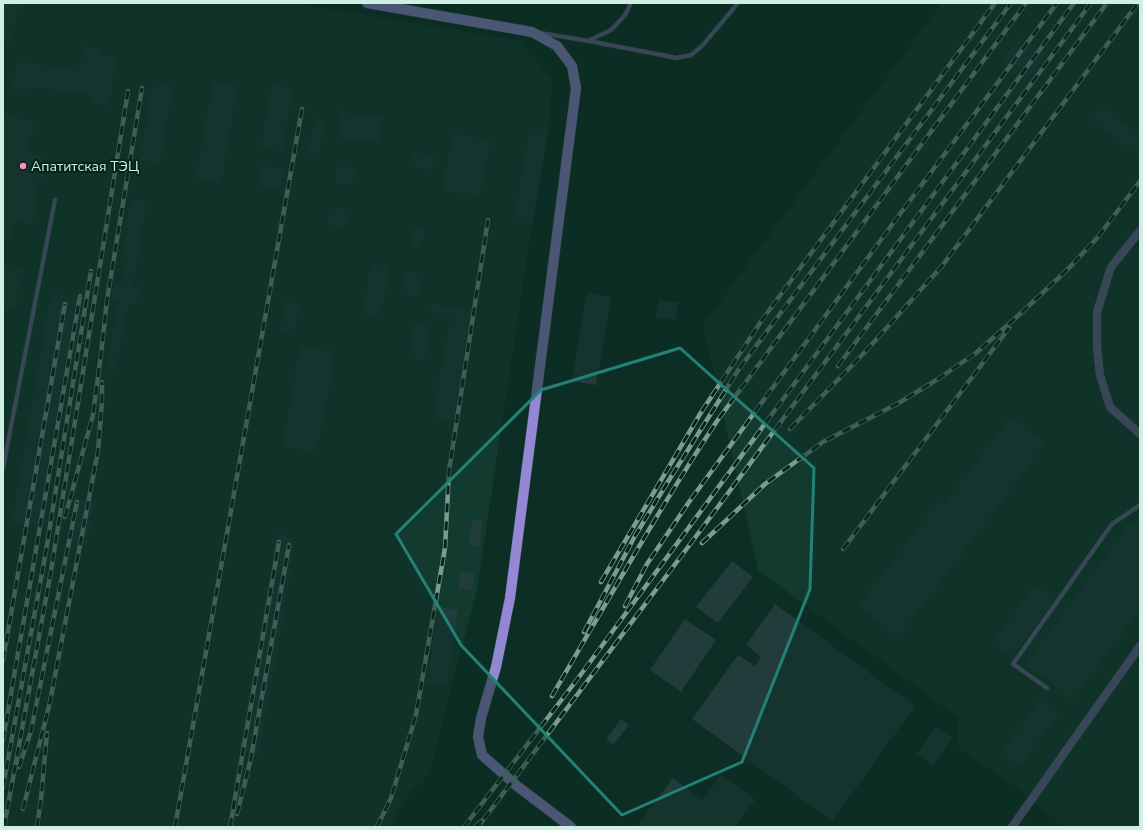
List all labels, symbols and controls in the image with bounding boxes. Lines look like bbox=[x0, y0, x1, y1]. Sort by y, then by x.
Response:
place label: Апатитская ТЭЦ bbox=[31, 157, 139, 176]
marker: Апатитская ТЭЦ bbox=[18, 161, 28, 171]

